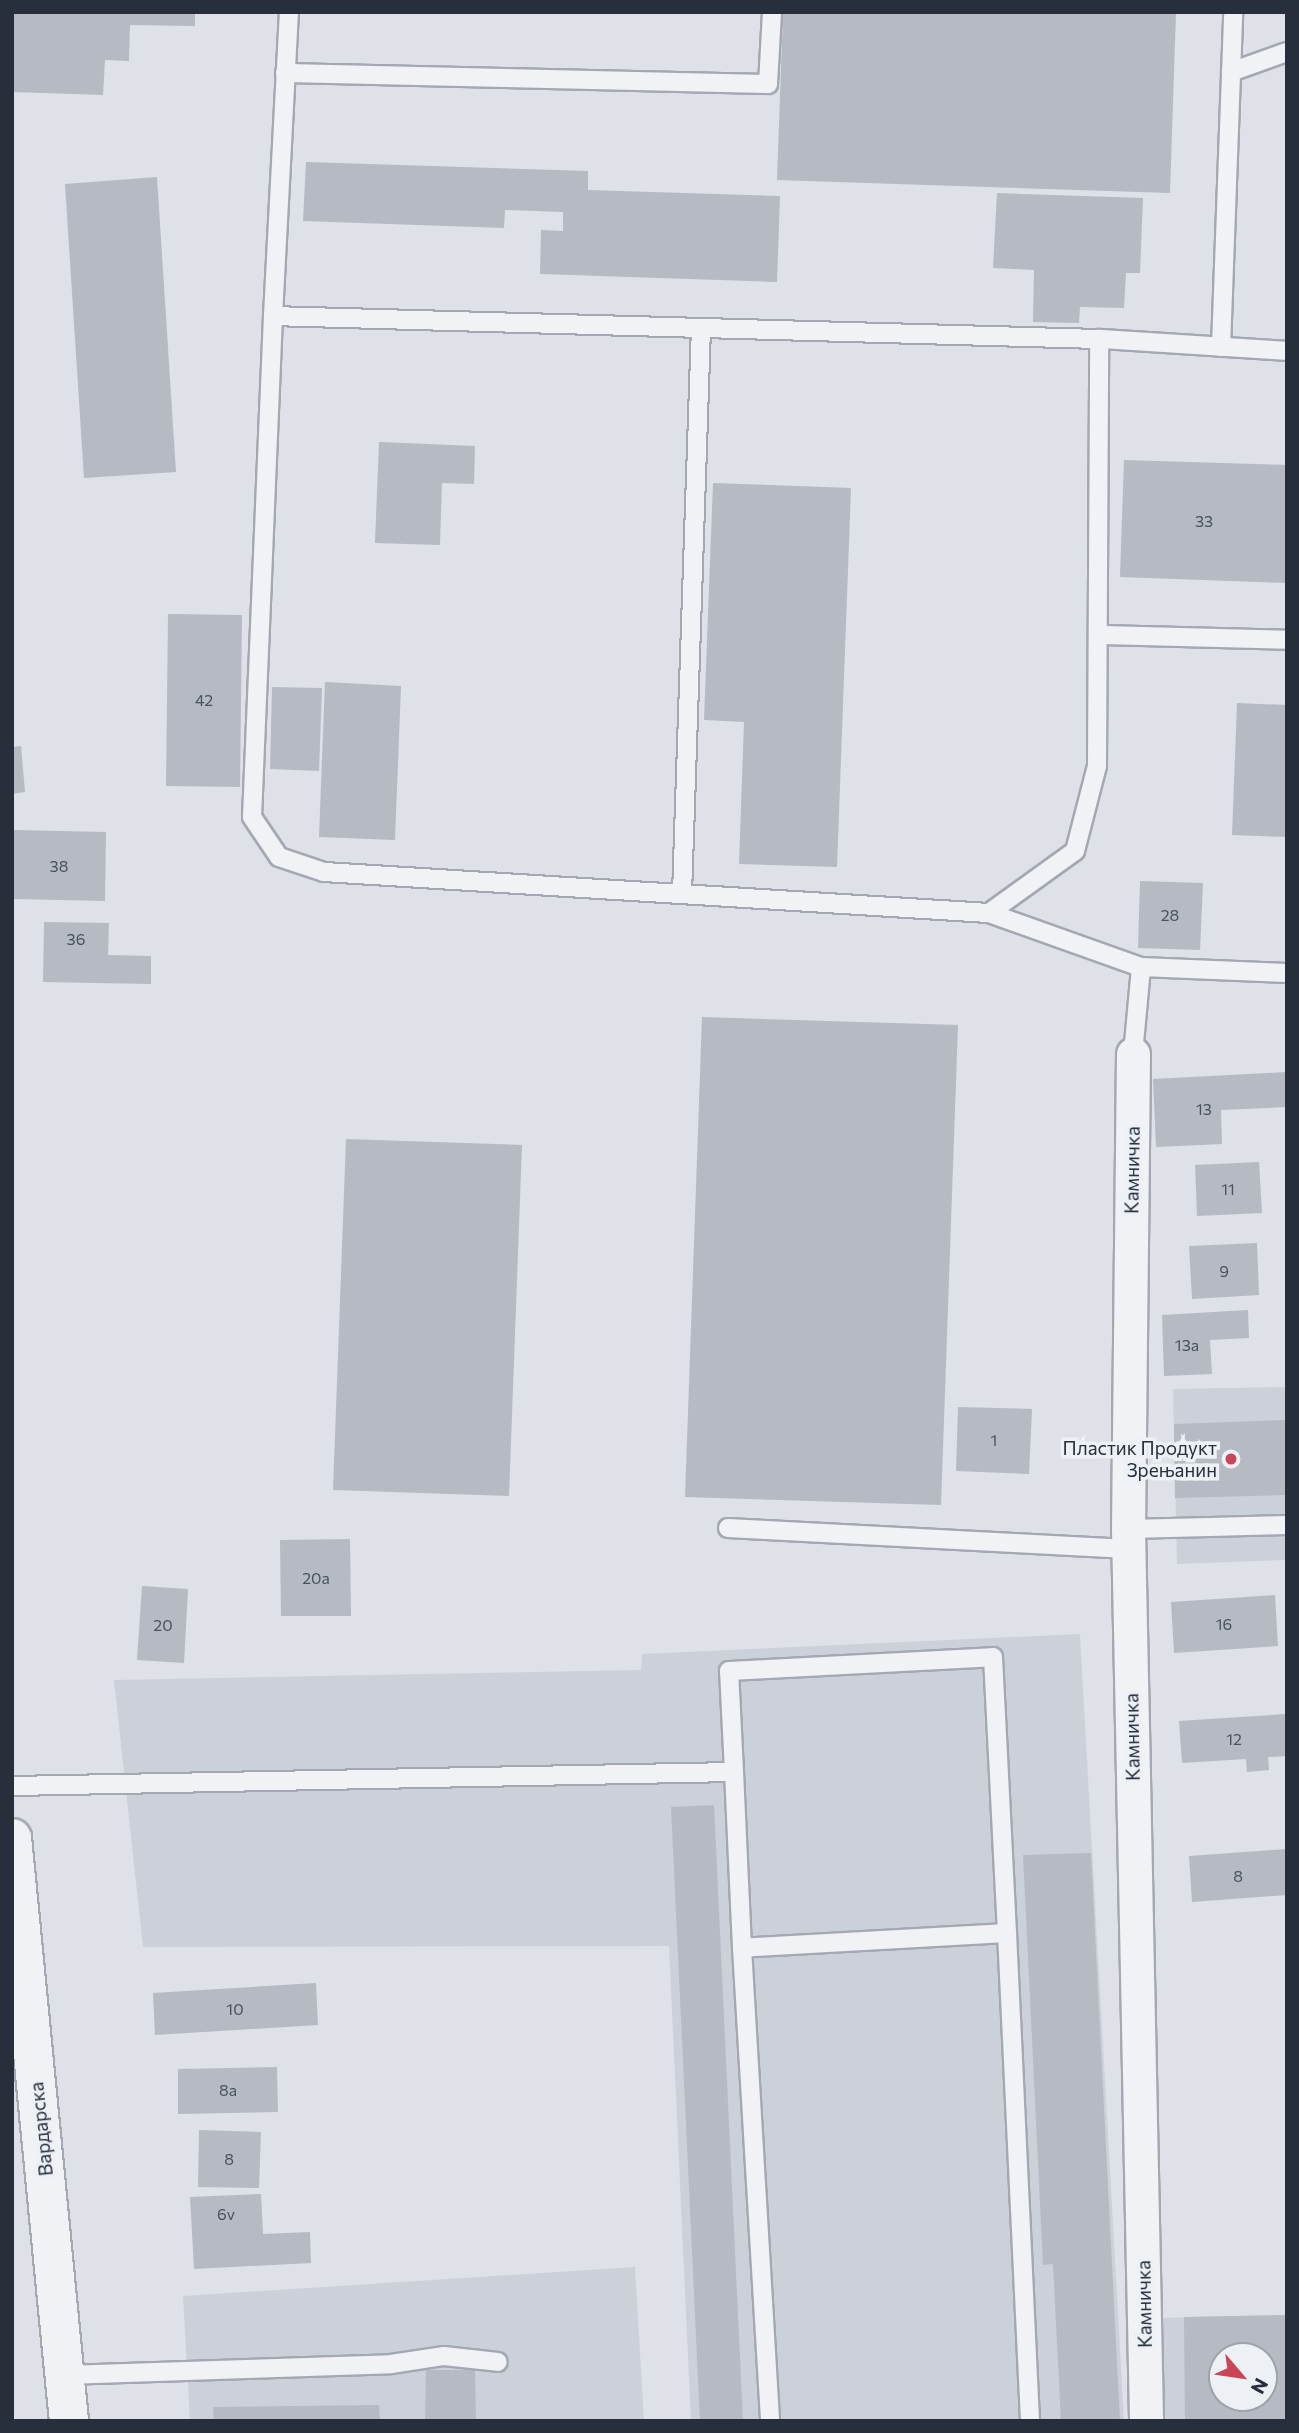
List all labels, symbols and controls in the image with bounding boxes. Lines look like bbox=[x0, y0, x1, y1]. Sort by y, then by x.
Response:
house number: 33 bbox=[1195, 511, 1213, 531]
house number: 42 bbox=[195, 690, 213, 710]
house number: 38 bbox=[50, 856, 68, 876]
house number: 28 bbox=[1161, 905, 1179, 925]
house number: 36 bbox=[67, 929, 85, 949]
house number: 13 bbox=[1196, 1099, 1212, 1119]
street label: Камничка bbox=[1120, 1126, 1144, 1214]
house number: 11 bbox=[1221, 1179, 1235, 1199]
house number: 9 bbox=[1219, 1261, 1229, 1281]
house number: 13a bbox=[1175, 1335, 1199, 1355]
house number: 1 bbox=[991, 1430, 997, 1450]
place label: Пластик Продукт Зрењанин bbox=[1063, 1437, 1217, 1481]
marker: Пластик Продукт Зрењанин bbox=[1223, 1451, 1239, 1467]
house number: 20a bbox=[302, 1568, 330, 1588]
house number: 16 bbox=[1216, 1614, 1232, 1634]
house number: 20 bbox=[153, 1615, 173, 1635]
street label: Камничка bbox=[1120, 1693, 1144, 1781]
house number: 12 bbox=[1226, 1729, 1242, 1749]
house number: 8 bbox=[1233, 1866, 1243, 1886]
house number: 10 bbox=[226, 1999, 244, 2019]
house number: 8a bbox=[219, 2080, 237, 2100]
street label: Вардарска bbox=[25, 2081, 57, 2177]
house number: 8 bbox=[224, 2149, 234, 2169]
house number: 6v bbox=[217, 2204, 235, 2224]
street label: Камничка bbox=[1132, 2260, 1156, 2348]
north arrow bbox=[1208, 2342, 1278, 2412]
text: N bbox=[1247, 2375, 1274, 2398]

